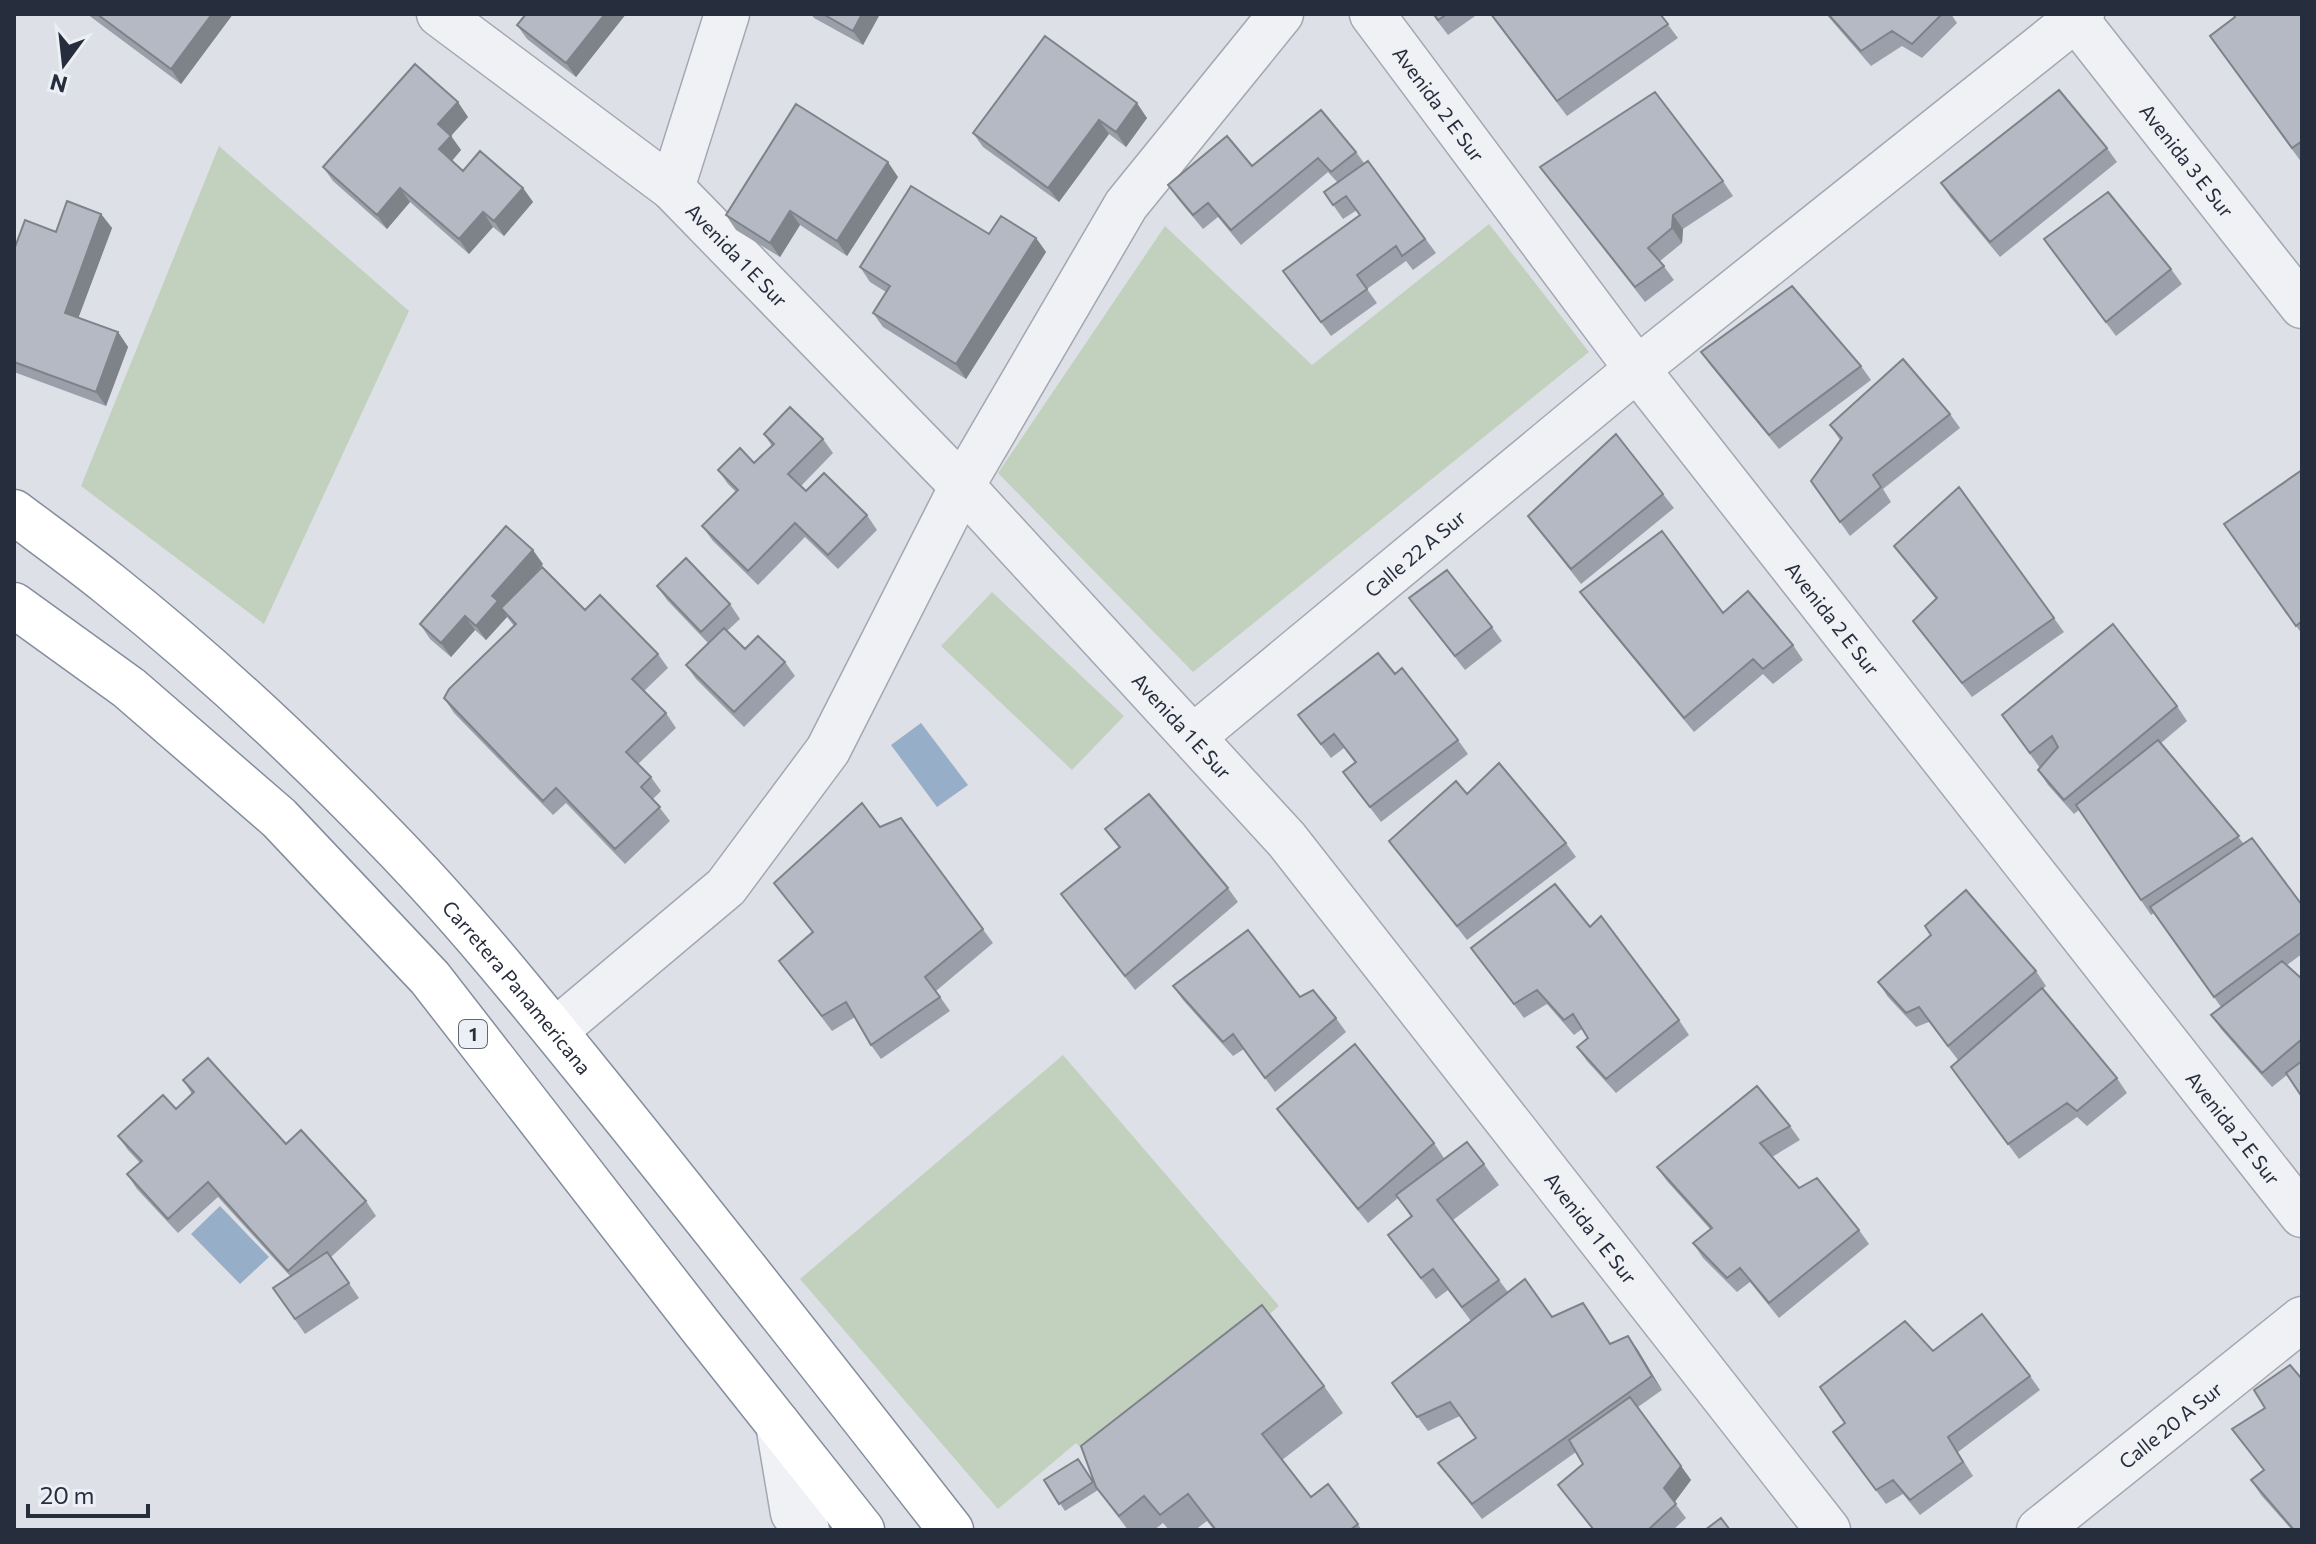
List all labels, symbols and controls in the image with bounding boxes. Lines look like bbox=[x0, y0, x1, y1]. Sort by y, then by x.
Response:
north arrow bbox=[24, 24, 104, 104]
street label: Avenida 2 E Sur bbox=[1388, 41, 1490, 166]
text: N bbox=[47, 69, 70, 99]
street label: Avenida 3 E Sur bbox=[2135, 99, 2239, 222]
street label: Avenida 1 E Sur bbox=[681, 198, 793, 312]
street label: Calle 22 A Sur bbox=[1360, 505, 1470, 602]
street label: Avenida 2 E Sur bbox=[1781, 557, 1885, 680]
street label: Avenida 1 E Sur bbox=[1128, 668, 1237, 784]
street label: Carretera Panamericana bbox=[438, 895, 597, 1079]
road number: 1 bbox=[459, 1020, 487, 1048]
street label: Avenida 2 E Sur bbox=[2181, 1066, 2285, 1189]
street label: Avenida 1 E Sur bbox=[1540, 1167, 1642, 1288]
street label: Calle 20 A Sur bbox=[2114, 1376, 2226, 1473]
scale bar bbox=[28, 1468, 148, 1518]
text: 20 m bbox=[40, 1480, 94, 1509]

